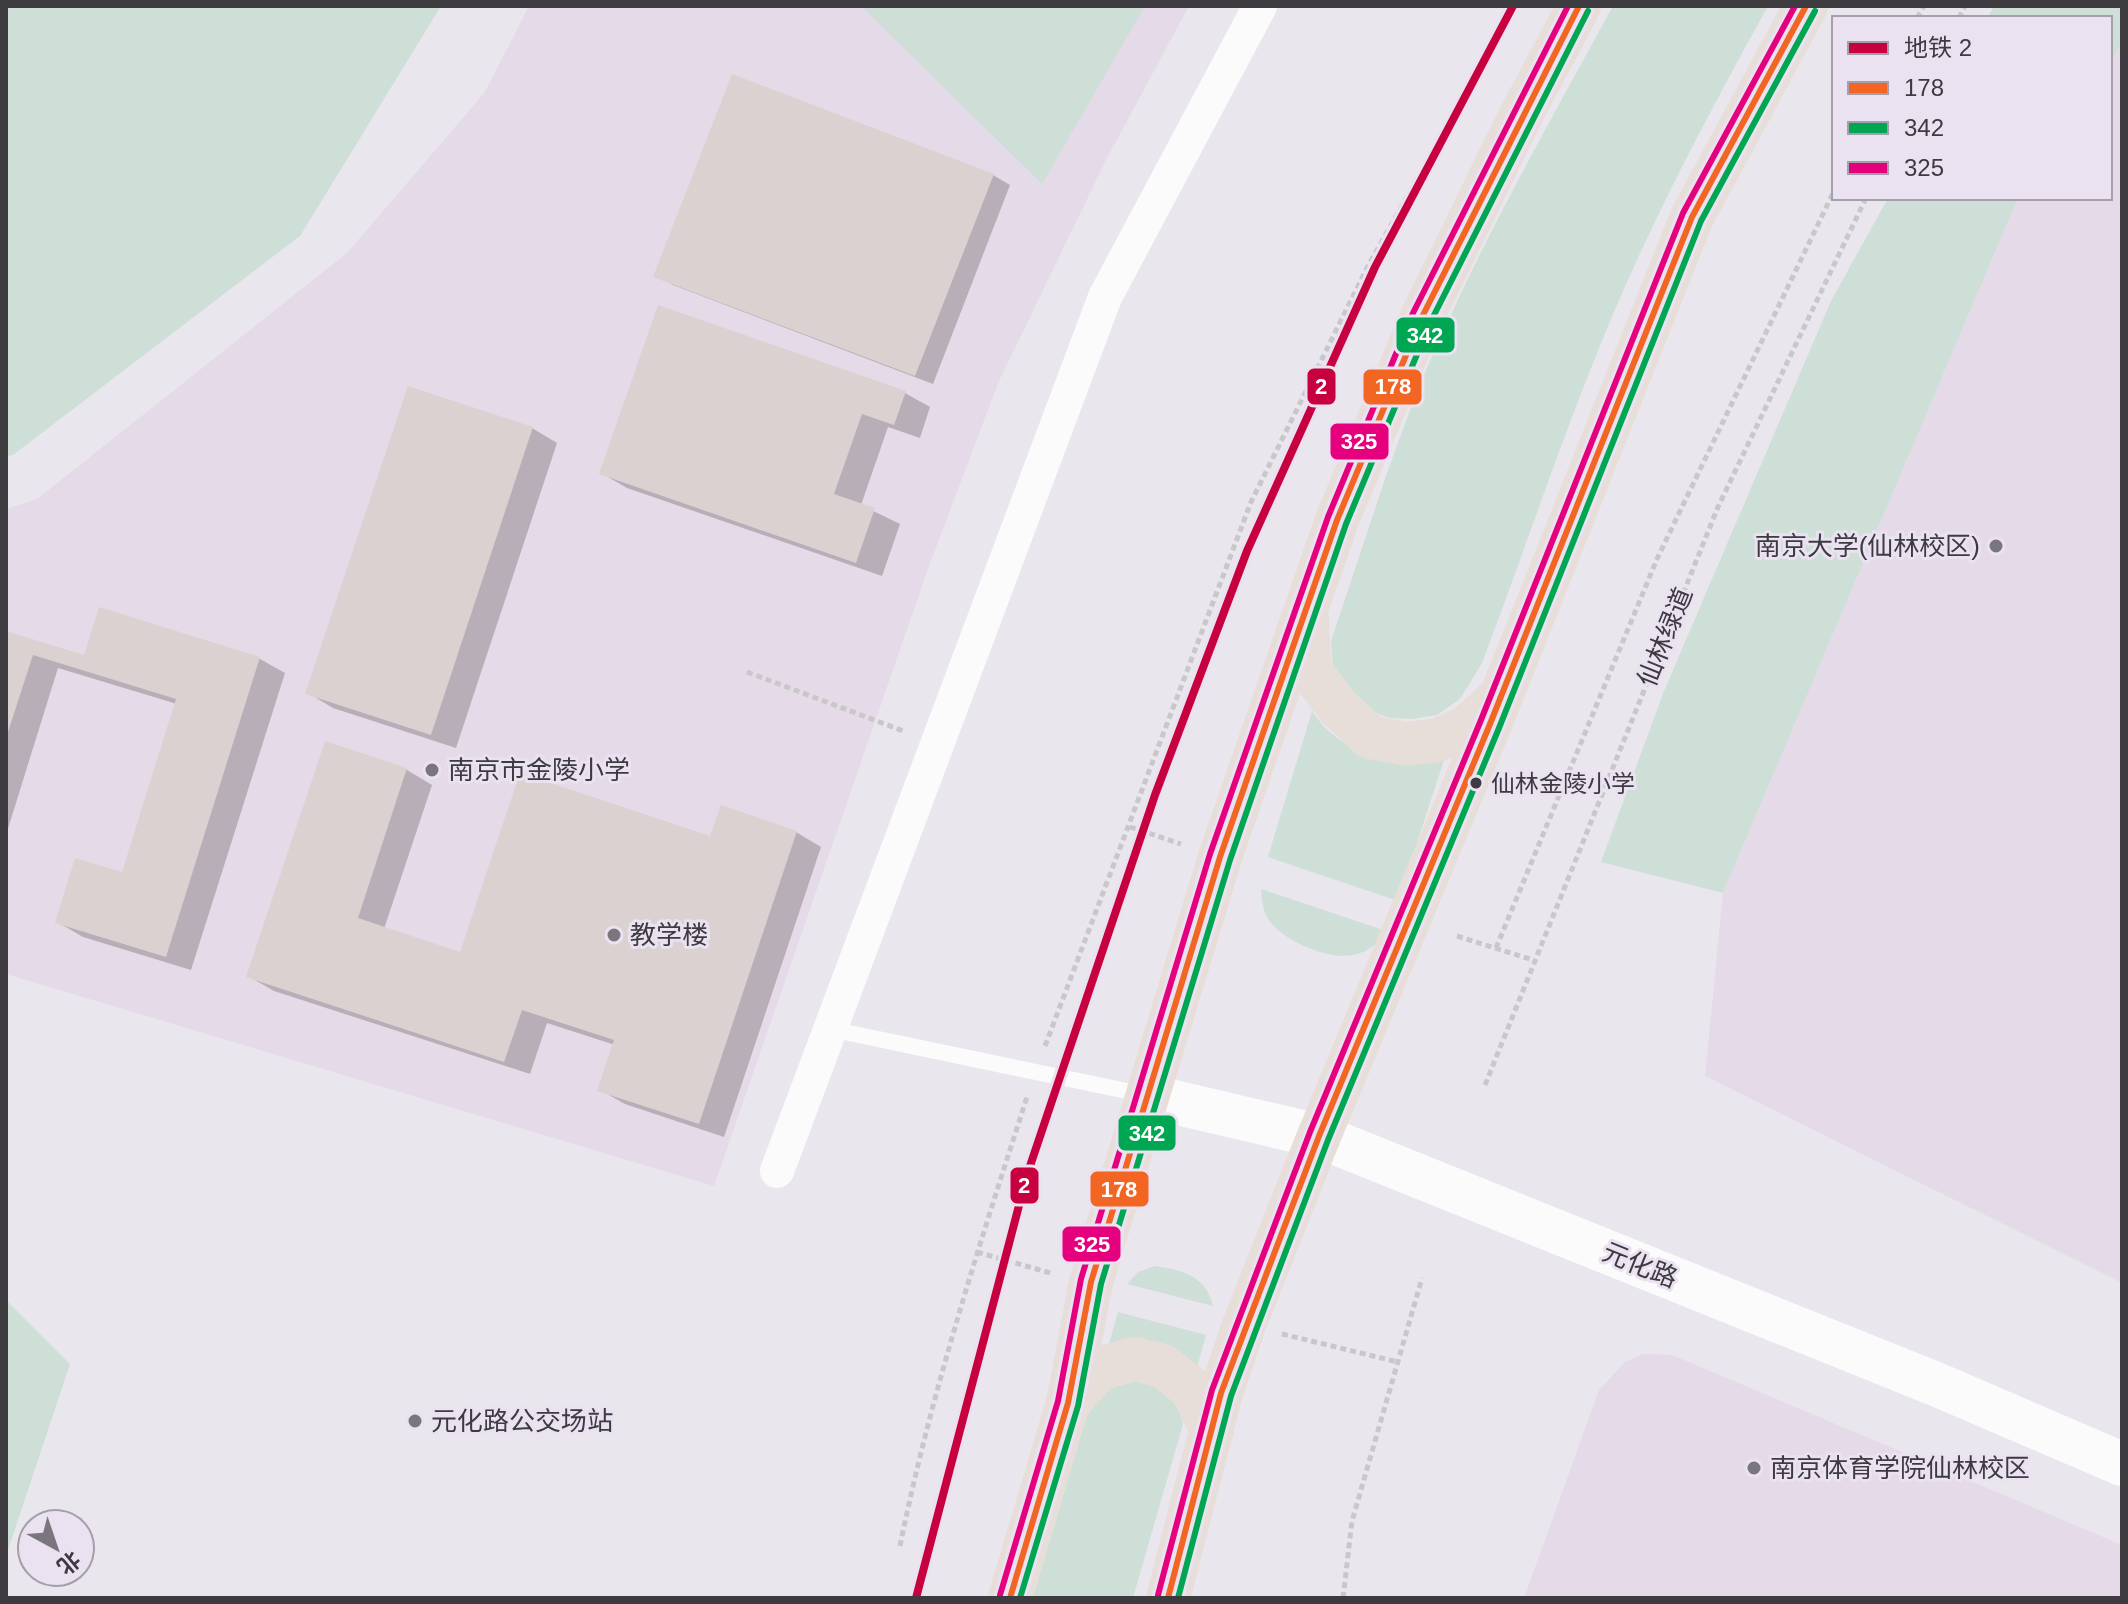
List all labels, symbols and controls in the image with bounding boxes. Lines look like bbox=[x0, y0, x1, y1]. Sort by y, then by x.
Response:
legend bbox=[1832, 16, 2112, 200]
text: 地铁 2 bbox=[1904, 34, 1972, 61]
text: 178 bbox=[1904, 74, 1944, 101]
text: 342 bbox=[1904, 114, 1944, 141]
text: 325 bbox=[1904, 154, 1944, 181]
line badge: 342 bbox=[1395, 316, 1456, 354]
text: 342 bbox=[1407, 323, 1443, 348]
line badge: 2 bbox=[1306, 367, 1337, 406]
line badge: 178 bbox=[1362, 368, 1423, 406]
text: 2 bbox=[1315, 374, 1327, 399]
text: 178 bbox=[1375, 374, 1411, 399]
line badge: 325 bbox=[1329, 422, 1390, 461]
text: 325 bbox=[1341, 429, 1377, 454]
place label: 南京大学(仙林校区) bbox=[1755, 531, 1980, 561]
marker: 南京大学(仙林校区) bbox=[1987, 537, 2005, 555]
street label: 仙林绿道 bbox=[1632, 583, 1698, 691]
place label: 南京市金陵小学 bbox=[448, 755, 630, 785]
marker: 南京市金陵小学 bbox=[423, 761, 441, 779]
place label: 仙林金陵小学 bbox=[1491, 770, 1635, 797]
marker: 仙林金陵小学 bbox=[1468, 775, 1484, 791]
place label: 教学楼 bbox=[630, 920, 708, 950]
marker: 教学楼 bbox=[605, 926, 623, 944]
line badge: 342 bbox=[1117, 1114, 1177, 1152]
text: 342 bbox=[1129, 1121, 1165, 1146]
line badge: 2 bbox=[1009, 1166, 1040, 1205]
line badge: 178 bbox=[1089, 1170, 1150, 1208]
text: 2 bbox=[1018, 1173, 1030, 1198]
text: 178 bbox=[1101, 1177, 1137, 1202]
line badge: 325 bbox=[1061, 1225, 1122, 1263]
text: 325 bbox=[1074, 1232, 1110, 1257]
street label: 元化路 bbox=[1598, 1236, 1682, 1294]
place label: 元化路公交场站 bbox=[431, 1406, 613, 1436]
marker: 元化路公交场站 bbox=[406, 1412, 424, 1430]
place label: 南京体育学院仙林校区 bbox=[1770, 1453, 2030, 1483]
marker: 南京体育学院仙林校区 bbox=[1745, 1459, 1763, 1477]
north arrow bbox=[16, 1508, 96, 1588]
text: 北 bbox=[52, 1546, 85, 1580]

